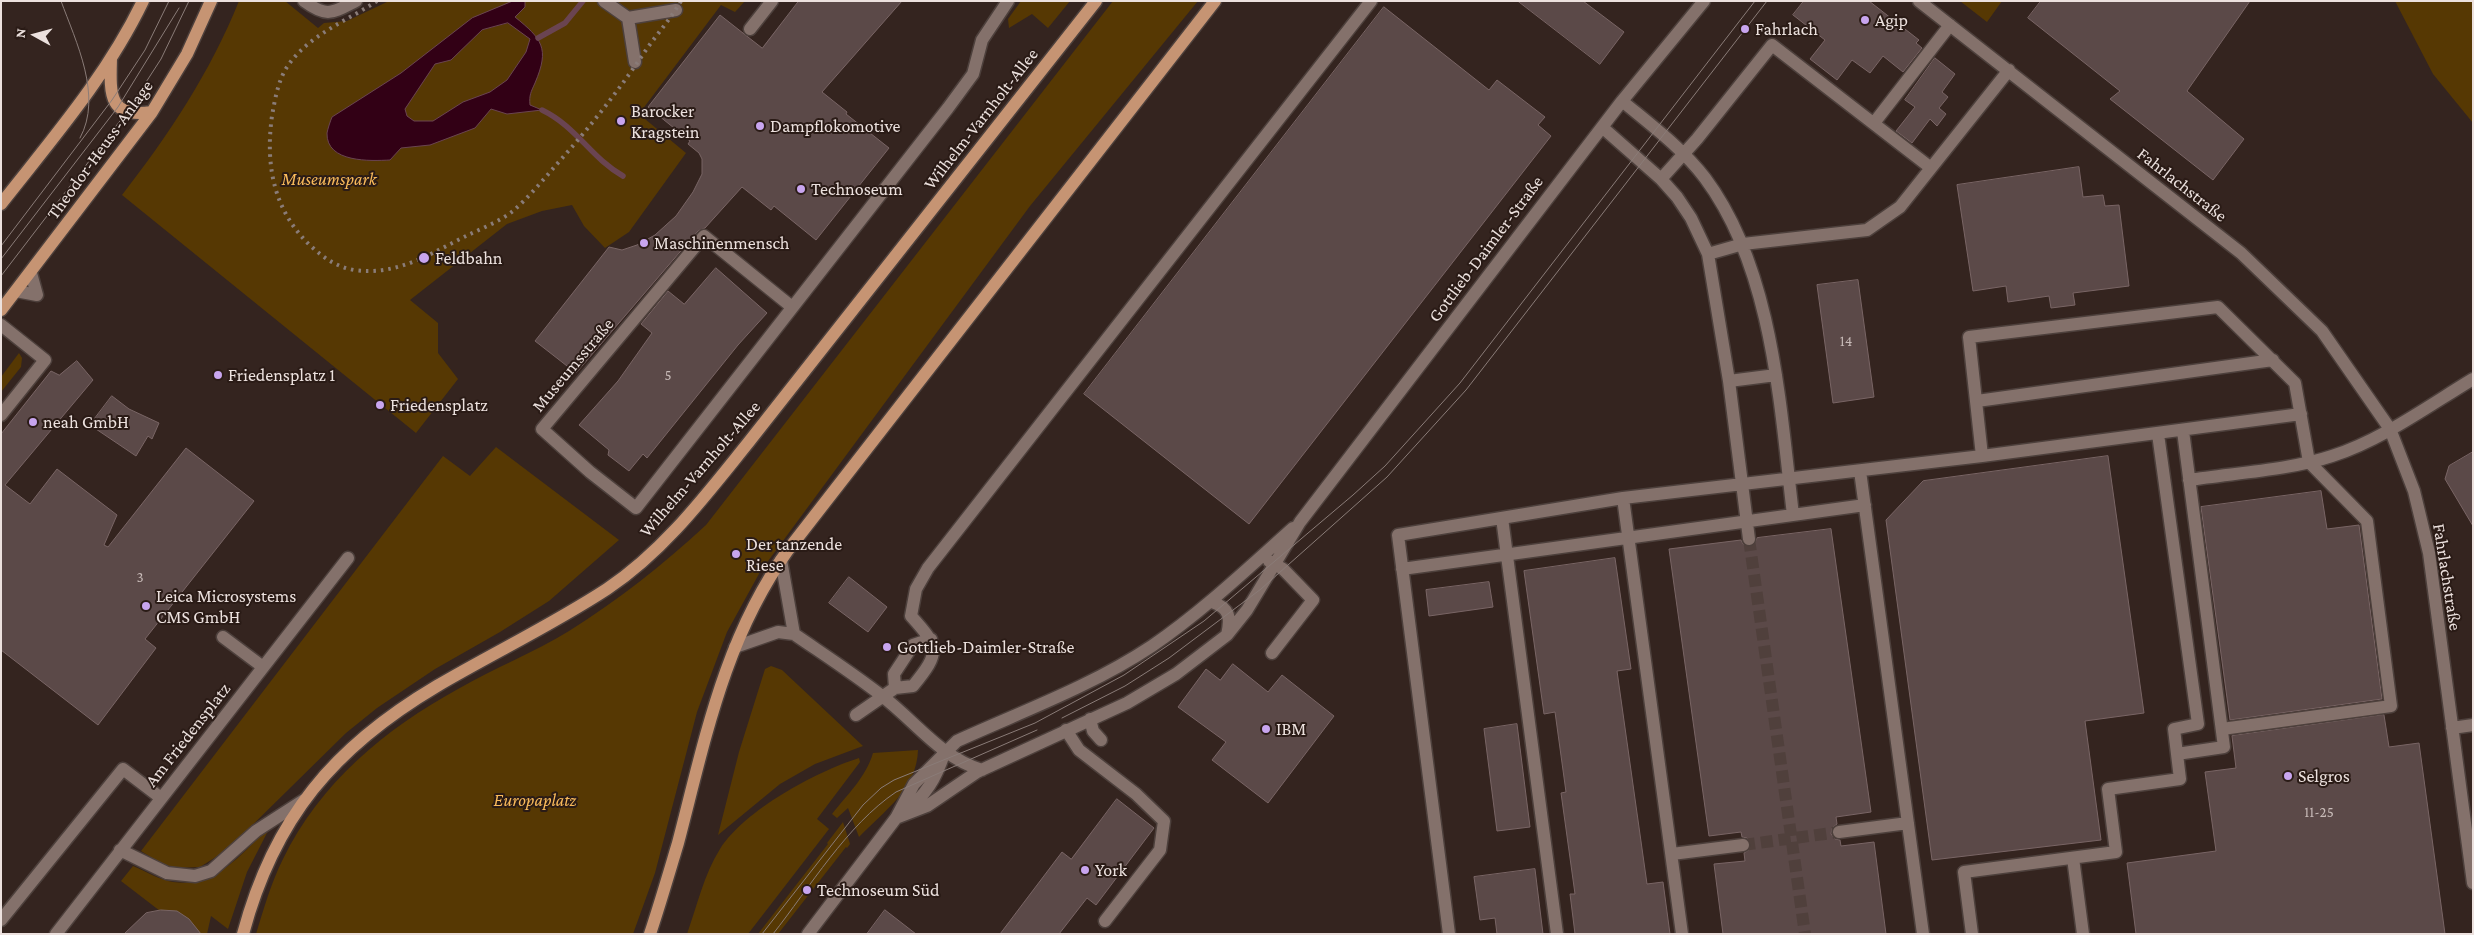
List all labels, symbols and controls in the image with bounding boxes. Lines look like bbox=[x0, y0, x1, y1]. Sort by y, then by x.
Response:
place label: Agip bbox=[1875, 9, 1908, 31]
north arrow bbox=[10, 10, 60, 60]
marker: Agip bbox=[1859, 14, 1871, 26]
place label: Fahrlach bbox=[1755, 18, 1818, 40]
marker: Fahrlach bbox=[1739, 23, 1751, 35]
text: N bbox=[12, 27, 29, 39]
street label: Wilhelm-Varnholt-Allee bbox=[919, 44, 1043, 194]
street label: Theodor-Heuss-Anlage bbox=[42, 76, 158, 224]
place label: Barocker Kragstein bbox=[631, 100, 700, 142]
marker: Barocker Kragstein bbox=[615, 115, 627, 127]
place label: Dampflokomotive bbox=[770, 115, 900, 137]
marker: Dampflokomotive bbox=[754, 120, 766, 132]
street label: Fahrlachstraße bbox=[2133, 143, 2231, 227]
park label: Museumspark bbox=[281, 168, 377, 190]
street label: Gottlieb-Daimler-Straße bbox=[1424, 172, 1548, 326]
place label: Technoseum bbox=[811, 178, 903, 200]
marker: Technoseum bbox=[795, 183, 807, 195]
place label: Maschinenmensch bbox=[654, 232, 790, 254]
marker: Maschinenmensch bbox=[638, 237, 650, 249]
place label: Feldbahn bbox=[435, 247, 502, 269]
marker: Feldbahn bbox=[417, 251, 431, 265]
street label: Museumsstraße bbox=[527, 314, 619, 416]
house number: 14 bbox=[1840, 332, 1852, 350]
place label: Friedensplatz 1 bbox=[228, 364, 335, 386]
house number: 5 bbox=[664, 366, 672, 384]
marker: Friedensplatz 1 bbox=[212, 369, 224, 381]
place label: Friedensplatz bbox=[390, 394, 488, 416]
street label: Wilhelm-Varnholt-Allee bbox=[635, 396, 765, 542]
marker: Friedensplatz bbox=[374, 399, 386, 411]
place label: neah GmbH bbox=[43, 411, 129, 433]
marker: neah GmbH bbox=[27, 416, 39, 428]
street label: Fahrlachstraße bbox=[2428, 522, 2466, 632]
place label: Der tanzende Riese bbox=[746, 533, 842, 576]
marker: Der tanzende Riese bbox=[730, 548, 742, 560]
house number: 3 bbox=[136, 568, 144, 586]
place label: Leica Microsystems CMS GmbH bbox=[156, 585, 296, 628]
marker: Leica Microsystems CMS GmbH bbox=[140, 600, 152, 612]
place label: Gottlieb-Daimler-Straße bbox=[897, 636, 1074, 658]
marker: Gottlieb-Daimler-Straße bbox=[881, 641, 893, 653]
street label: Am Friedensplatz bbox=[141, 679, 235, 791]
place label: IBM bbox=[1276, 718, 1306, 740]
marker: IBM bbox=[1260, 723, 1272, 735]
place label: Selgros bbox=[2298, 765, 2350, 787]
marker: Selgros bbox=[2282, 770, 2294, 782]
park label: Europaplatz bbox=[494, 789, 576, 811]
house number: 11-25 bbox=[2304, 803, 2334, 821]
place label: York bbox=[1095, 859, 1127, 881]
marker: York bbox=[1079, 864, 1091, 876]
place label: Technoseum Süd bbox=[817, 879, 939, 901]
marker: Technoseum Süd bbox=[801, 884, 813, 896]

